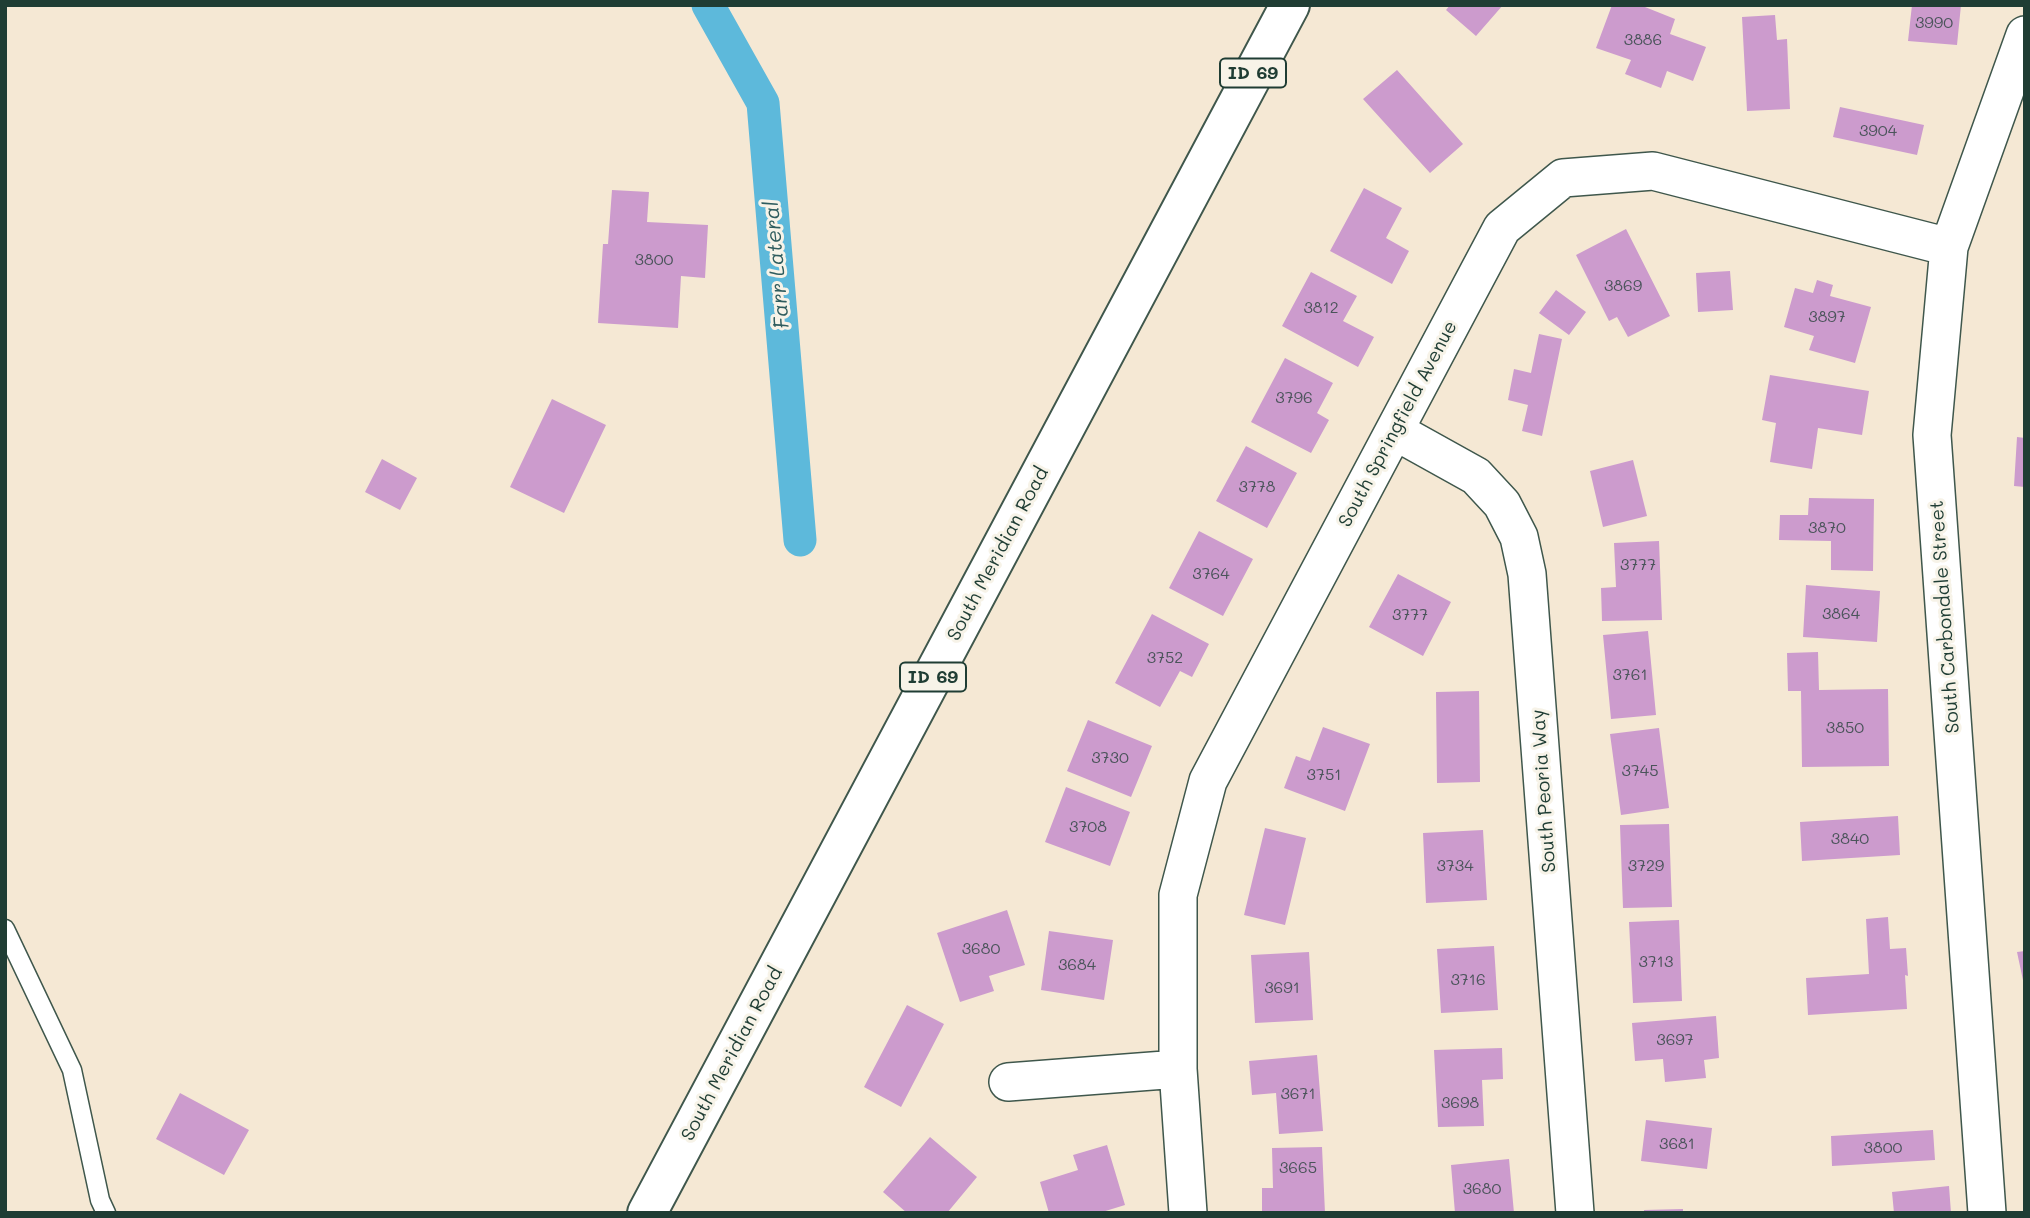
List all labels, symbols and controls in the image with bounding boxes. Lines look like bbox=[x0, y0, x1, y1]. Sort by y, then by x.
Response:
house number: 3990 bbox=[1915, 13, 1953, 33]
house number: 3886 bbox=[1624, 30, 1662, 50]
road number: ID 69 bbox=[1220, 58, 1286, 88]
house number: 3904 bbox=[1859, 121, 1897, 141]
water label: Farr Lateral bbox=[759, 200, 795, 330]
house number: 3800 bbox=[635, 250, 673, 270]
house number: 3869 bbox=[1604, 276, 1642, 296]
house number: 3812 bbox=[1303, 298, 1339, 318]
house number: 3897 bbox=[1808, 307, 1846, 327]
street label: South Springfield Avenue bbox=[1334, 317, 1462, 531]
house number: 3796 bbox=[1275, 388, 1313, 408]
street label: South Meridian Road bbox=[943, 463, 1053, 645]
house number: 3778 bbox=[1239, 477, 1275, 497]
street label: South Carbondale Street bbox=[1925, 500, 1965, 734]
house number: 3870 bbox=[1808, 518, 1846, 538]
house number: 3777 bbox=[1620, 555, 1656, 575]
house number: 3764 bbox=[1192, 564, 1230, 584]
house number: 3864 bbox=[1822, 604, 1860, 624]
house number: 3777 bbox=[1392, 605, 1428, 625]
house number: 3752 bbox=[1147, 648, 1183, 668]
road number: ID 69 bbox=[900, 662, 966, 692]
house number: 3761 bbox=[1612, 665, 1648, 685]
street label: South Peoria Way bbox=[1527, 708, 1561, 874]
house number: 3850 bbox=[1826, 718, 1864, 738]
house number: 3730 bbox=[1091, 748, 1129, 768]
house number: 3745 bbox=[1622, 761, 1658, 781]
house number: 3751 bbox=[1307, 765, 1341, 785]
house number: 3708 bbox=[1069, 817, 1107, 837]
house number: 3840 bbox=[1831, 829, 1869, 849]
house number: 3734 bbox=[1436, 856, 1474, 876]
house number: 3729 bbox=[1628, 856, 1664, 876]
house number: 3680 bbox=[962, 939, 1000, 959]
house number: 3713 bbox=[1639, 952, 1673, 972]
house number: 3684 bbox=[1058, 955, 1096, 975]
street label: South Meridian Road bbox=[677, 963, 787, 1145]
house number: 3716 bbox=[1450, 970, 1486, 990]
house number: 3691 bbox=[1264, 978, 1300, 998]
house number: 3697 bbox=[1656, 1030, 1694, 1050]
house number: 3671 bbox=[1280, 1084, 1316, 1104]
house number: 3698 bbox=[1441, 1093, 1479, 1113]
house number: 3681 bbox=[1659, 1134, 1695, 1154]
house number: 3800 bbox=[1864, 1138, 1902, 1158]
house number: 3665 bbox=[1279, 1158, 1317, 1178]
house number: 3680 bbox=[1463, 1179, 1501, 1199]

